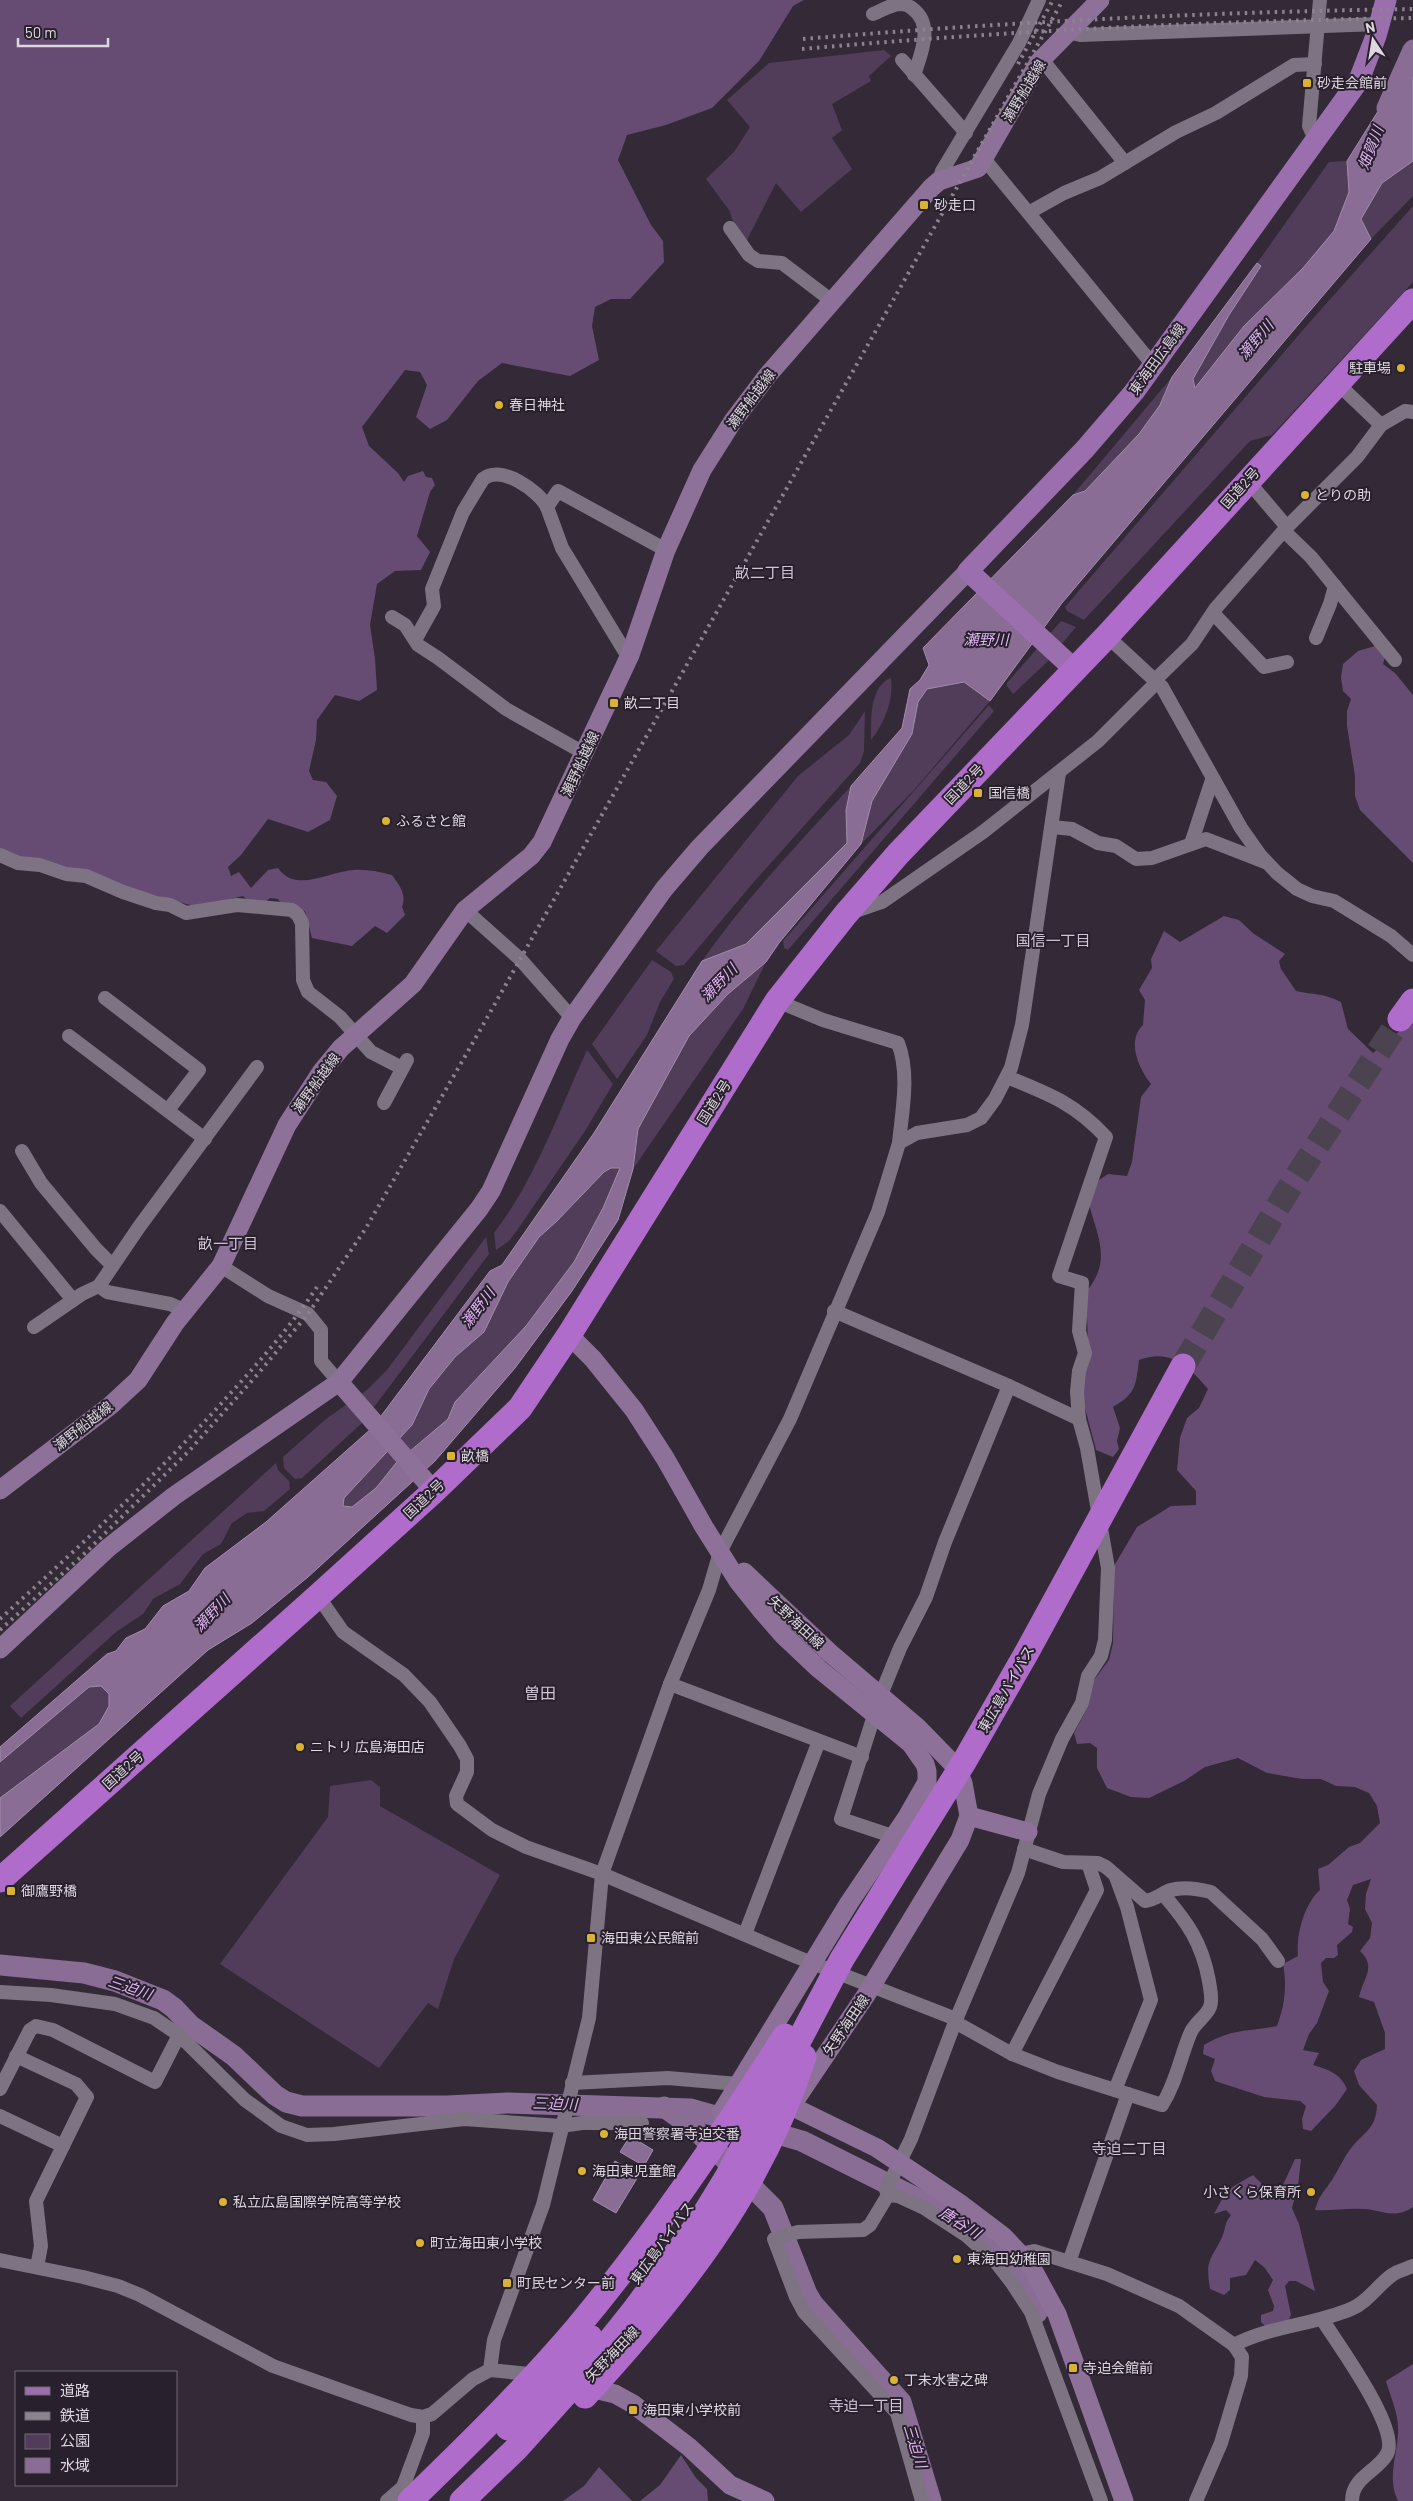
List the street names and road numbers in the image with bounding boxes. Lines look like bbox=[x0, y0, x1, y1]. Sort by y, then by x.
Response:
street label: 瀬野船越線 bbox=[998, 56, 1049, 125]
street label: 東海田広島線 bbox=[1125, 320, 1188, 398]
street label: 瀬野船越線 bbox=[723, 366, 778, 432]
street label: 国道2号 bbox=[1217, 464, 1263, 512]
street label: 瀬野船越線 bbox=[557, 728, 602, 799]
street label: 国道2号 bbox=[940, 760, 987, 807]
street label: 瀬野船越線 bbox=[288, 1049, 343, 1116]
street label: 国道2号 bbox=[693, 1076, 734, 1127]
street label: 瀬野船越線 bbox=[50, 1397, 116, 1454]
street label: 国道2号 bbox=[400, 1476, 448, 1522]
street label: 矢野海田線 bbox=[765, 1592, 828, 1652]
street label: 東広島バイパス bbox=[974, 1642, 1037, 1735]
street label: 国道2号 bbox=[99, 1747, 147, 1793]
street label: 矢野海田線 bbox=[819, 1991, 872, 2058]
street label: 東広島バイパス bbox=[626, 2198, 697, 2287]
street label: 矢野海田線 bbox=[581, 2323, 642, 2385]

